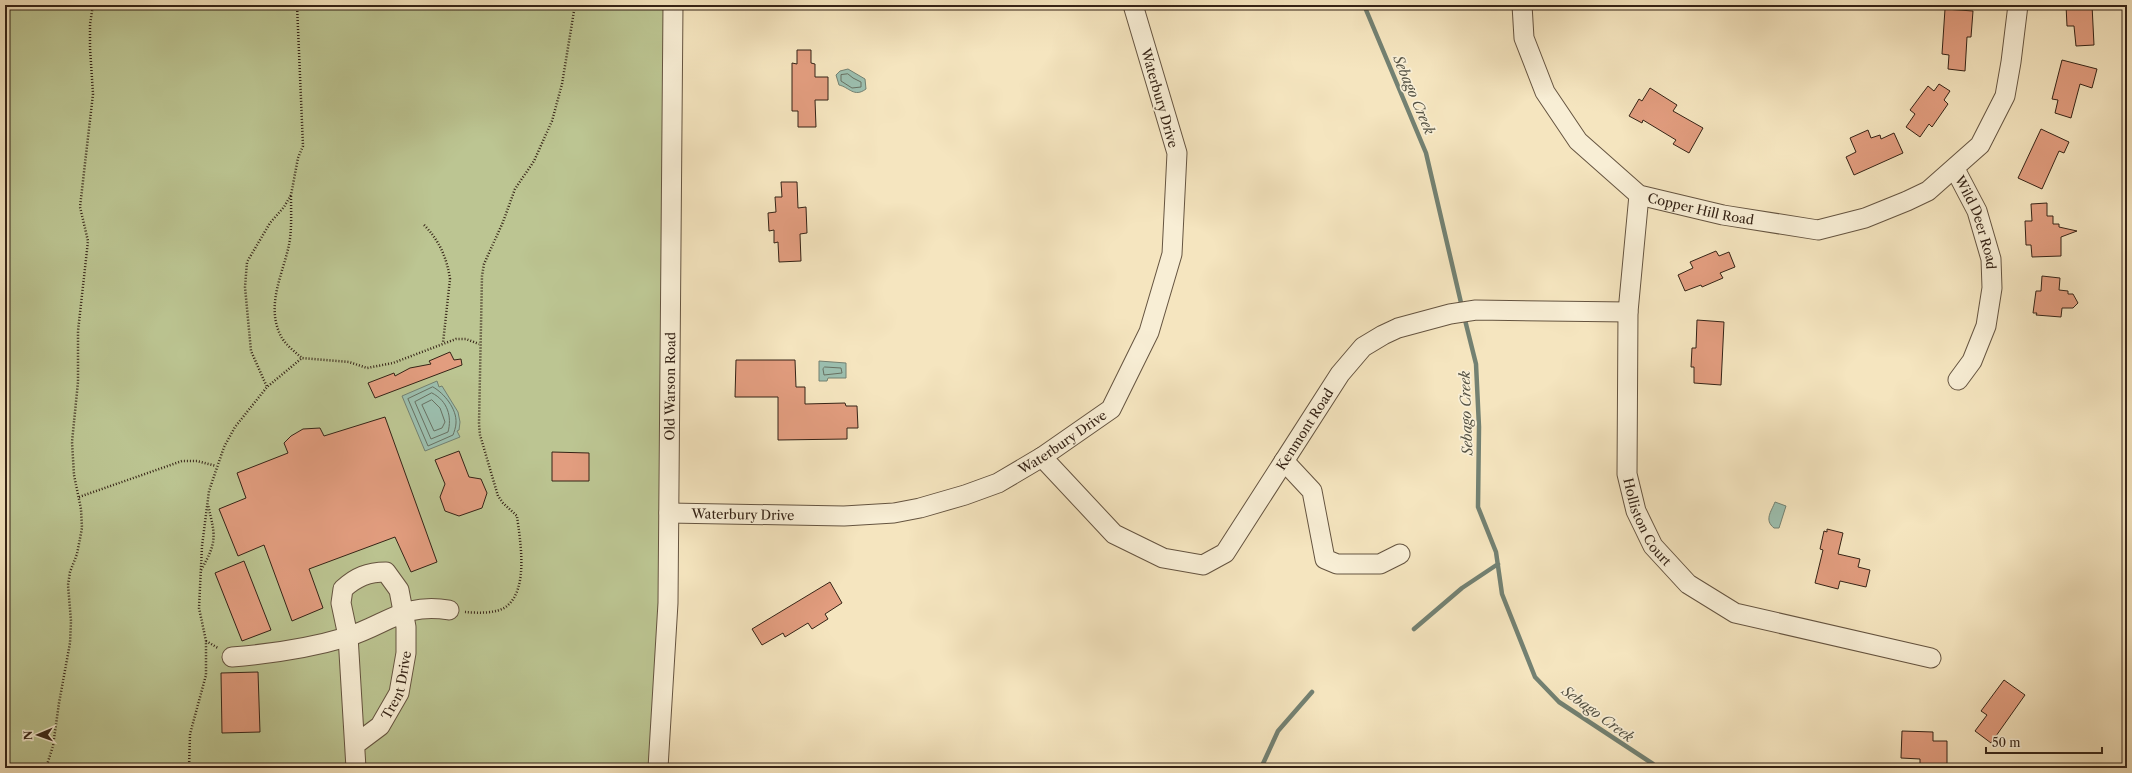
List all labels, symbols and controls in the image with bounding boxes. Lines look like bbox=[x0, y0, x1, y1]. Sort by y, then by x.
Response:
street label: Waterbury Drive bbox=[1138, 45, 1182, 150]
water label: Sebago Creek bbox=[1389, 52, 1439, 138]
street label: Wild Deer Road bbox=[1951, 172, 1999, 270]
street label: Copper Hill Road bbox=[1646, 189, 1755, 228]
street label: Old Warson Road bbox=[661, 332, 678, 441]
water label: Sebago Creek bbox=[1456, 370, 1477, 456]
street label: Kenmont Road bbox=[1273, 385, 1337, 473]
street label: Waterbury Drive bbox=[1015, 407, 1110, 478]
street label: Holliston Court bbox=[1620, 476, 1675, 569]
street label: Waterbury Drive bbox=[690, 505, 795, 523]
street label: Trent Drive bbox=[378, 650, 414, 722]
water label: Sebago Creek bbox=[1558, 681, 1638, 747]
north arrow bbox=[18, 715, 58, 755]
scale bar bbox=[1986, 729, 2102, 755]
text: N bbox=[21, 730, 35, 740]
text: 50 m bbox=[1992, 735, 2021, 750]

